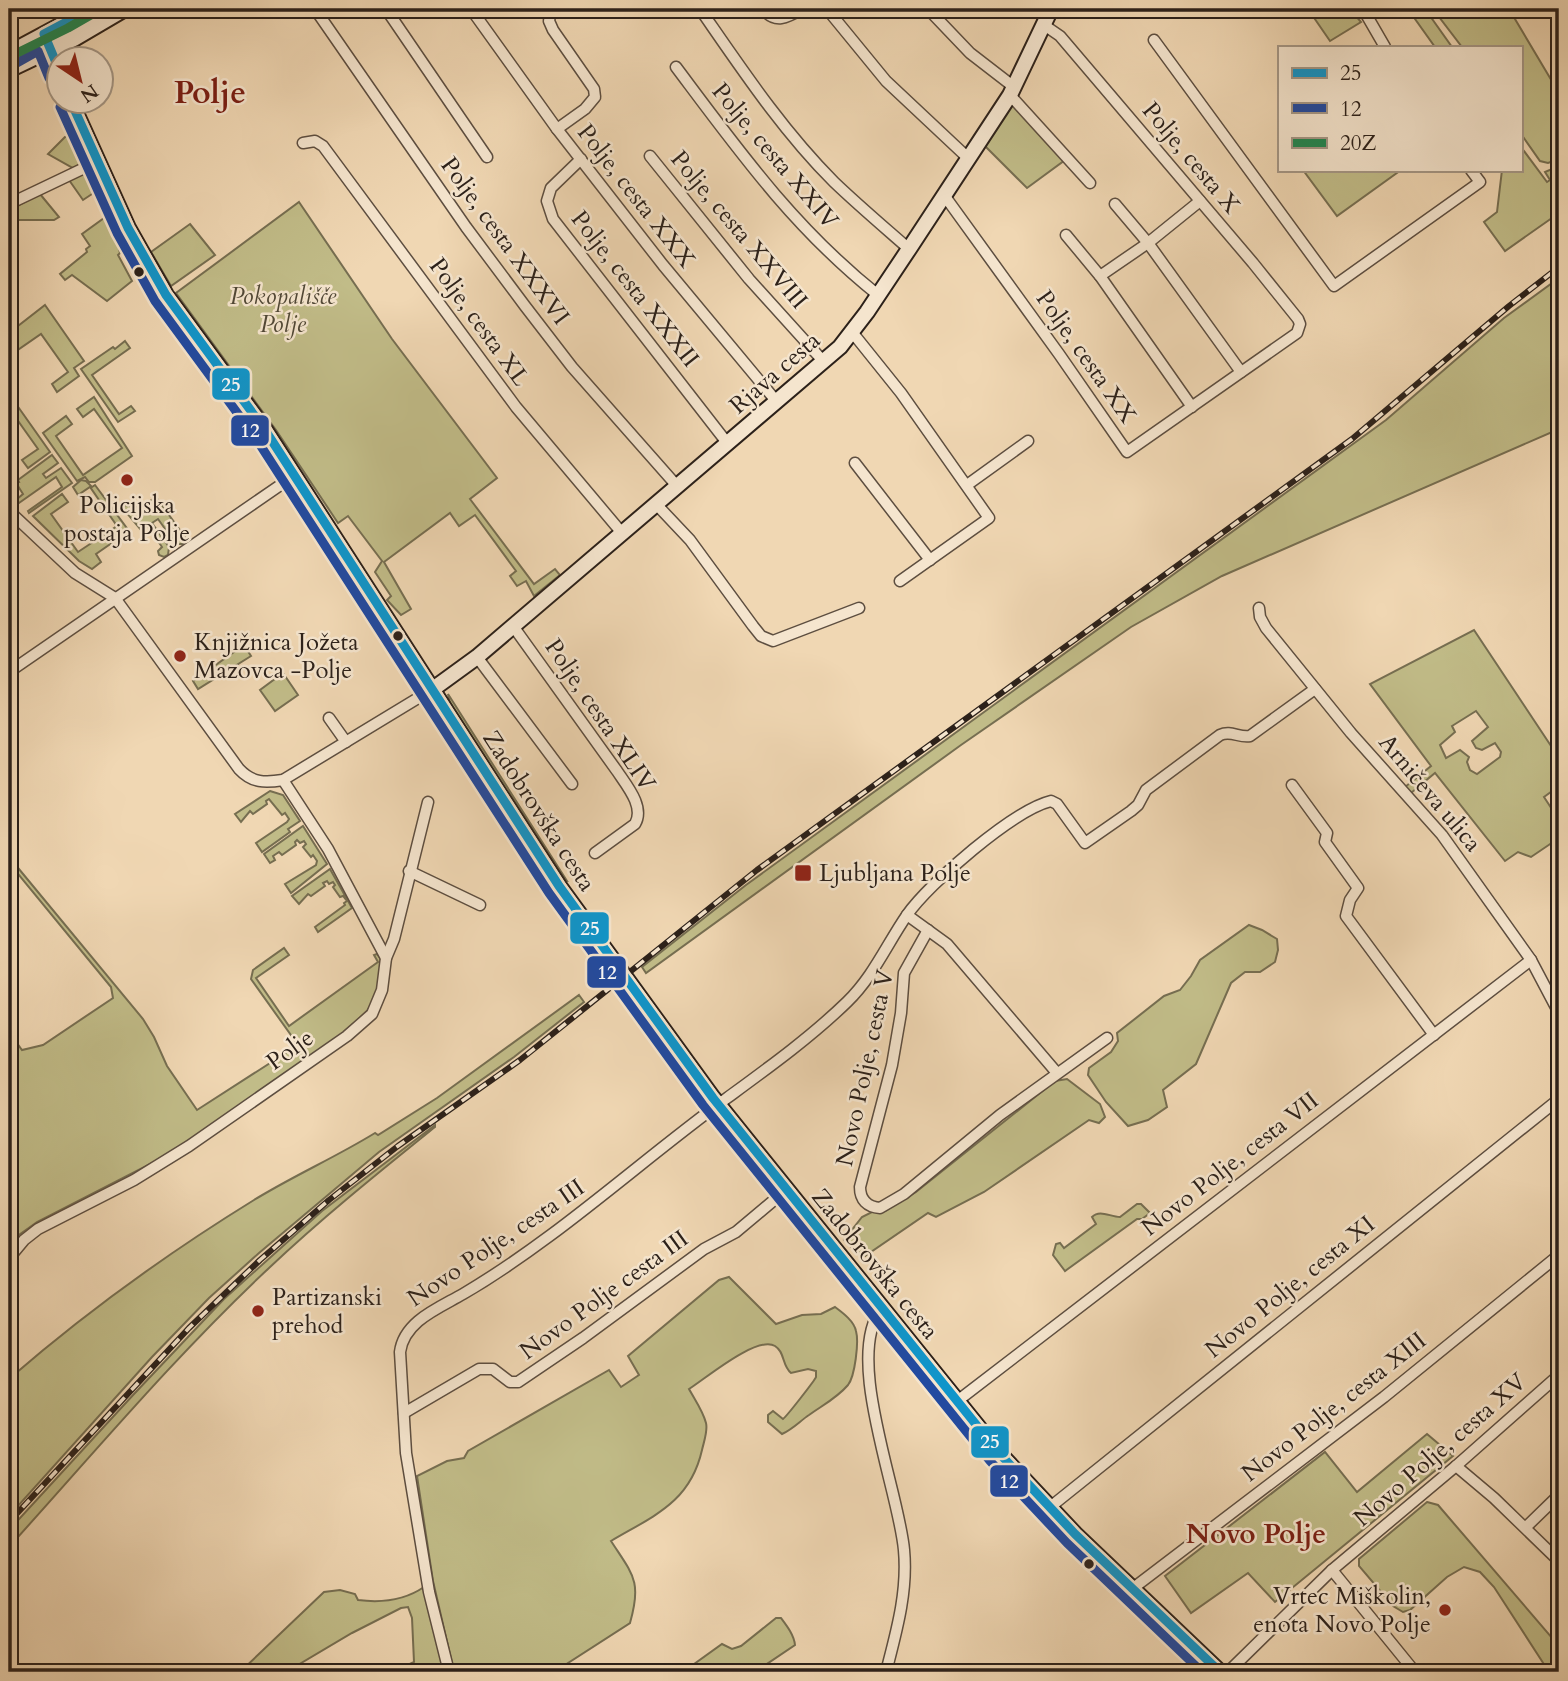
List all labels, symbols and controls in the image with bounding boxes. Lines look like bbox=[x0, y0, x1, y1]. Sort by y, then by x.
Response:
north arrow bbox=[46, 46, 116, 116]
legend bbox=[1278, 46, 1522, 172]
text: 25 bbox=[1340, 59, 1362, 88]
district label: Polje bbox=[174, 71, 246, 115]
street label: Polje, cesta XXIV bbox=[704, 76, 846, 236]
text: N bbox=[75, 78, 103, 109]
street label: Polje, cesta X bbox=[1134, 95, 1248, 221]
text: 12 bbox=[1340, 95, 1362, 124]
street label: Polje, cesta XXX bbox=[569, 117, 703, 275]
text: 20Z bbox=[1340, 129, 1376, 158]
street label: Polje, cesta XXVIII bbox=[663, 144, 815, 316]
street label: Polje, cesta XXXVI bbox=[433, 150, 577, 332]
street label: Polje, cesta XXXII bbox=[563, 204, 707, 374]
street label: Polje, cesta XL bbox=[421, 251, 537, 393]
unlabelled marker bbox=[132, 265, 146, 279]
park label: Pokopališče Polje bbox=[230, 280, 337, 341]
street label: Polje, cesta XX bbox=[1028, 284, 1144, 430]
street label: Rjava cesta bbox=[722, 324, 828, 422]
line badge: 25 bbox=[211, 367, 251, 401]
text: 25 bbox=[221, 372, 241, 398]
line badge: 12 bbox=[230, 414, 270, 447]
text: 12 bbox=[240, 418, 260, 444]
marker: Policijska postaja Polje bbox=[119, 472, 135, 488]
place label: Policijska postaja Polje bbox=[64, 489, 190, 550]
place label: Knjižnica Jožeta Mazovca -Polje bbox=[194, 626, 359, 687]
unlabelled marker bbox=[391, 629, 405, 643]
street label: Polje, cesta XLIV bbox=[537, 632, 663, 798]
marker: Knjižnica Jožeta Mazovca -Polje bbox=[172, 648, 188, 664]
street label: Zadobrovška cesta bbox=[475, 724, 604, 898]
street label: Arničeva ulica bbox=[1371, 727, 1489, 859]
place label: Ljubljana Polje bbox=[819, 857, 971, 890]
marker: Ljubljana Polje bbox=[793, 863, 813, 883]
line badge: 25 bbox=[569, 911, 610, 945]
text: 25 bbox=[580, 916, 600, 942]
line badge: 12 bbox=[586, 955, 627, 989]
text: 12 bbox=[597, 960, 617, 986]
street label: Novo Polje, cesta V bbox=[828, 966, 902, 1169]
street label: Polje bbox=[260, 1022, 320, 1078]
street label: Novo Polje, cesta VII bbox=[1134, 1084, 1326, 1244]
street label: Novo Polje, cesta III bbox=[401, 1171, 591, 1315]
street label: Zadobrovška cesta bbox=[804, 1182, 947, 1347]
street label: Novo Polje, cesta XI bbox=[1198, 1208, 1382, 1366]
street label: Novo Polje cesta III bbox=[513, 1223, 695, 1367]
place label: Partizanski prehod bbox=[272, 1281, 382, 1342]
marker: Partizanski prehod bbox=[250, 1303, 266, 1319]
street label: Novo Polje, cesta XIII bbox=[1235, 1324, 1433, 1490]
street label: Novo Polje, cesta XV bbox=[1346, 1365, 1534, 1534]
line badge: 25 bbox=[970, 1425, 1010, 1459]
text: 25 bbox=[980, 1429, 1000, 1455]
line badge: 12 bbox=[989, 1464, 1029, 1498]
text: 12 bbox=[999, 1469, 1019, 1495]
district label: Novo Polje bbox=[1186, 1515, 1326, 1553]
unlabelled marker bbox=[1082, 1557, 1096, 1571]
place label: Vrtec Miškolin, enota Novo Polje bbox=[1253, 1580, 1431, 1641]
marker: Vrtec Miškolin, enota Novo Polje bbox=[1437, 1602, 1453, 1618]

